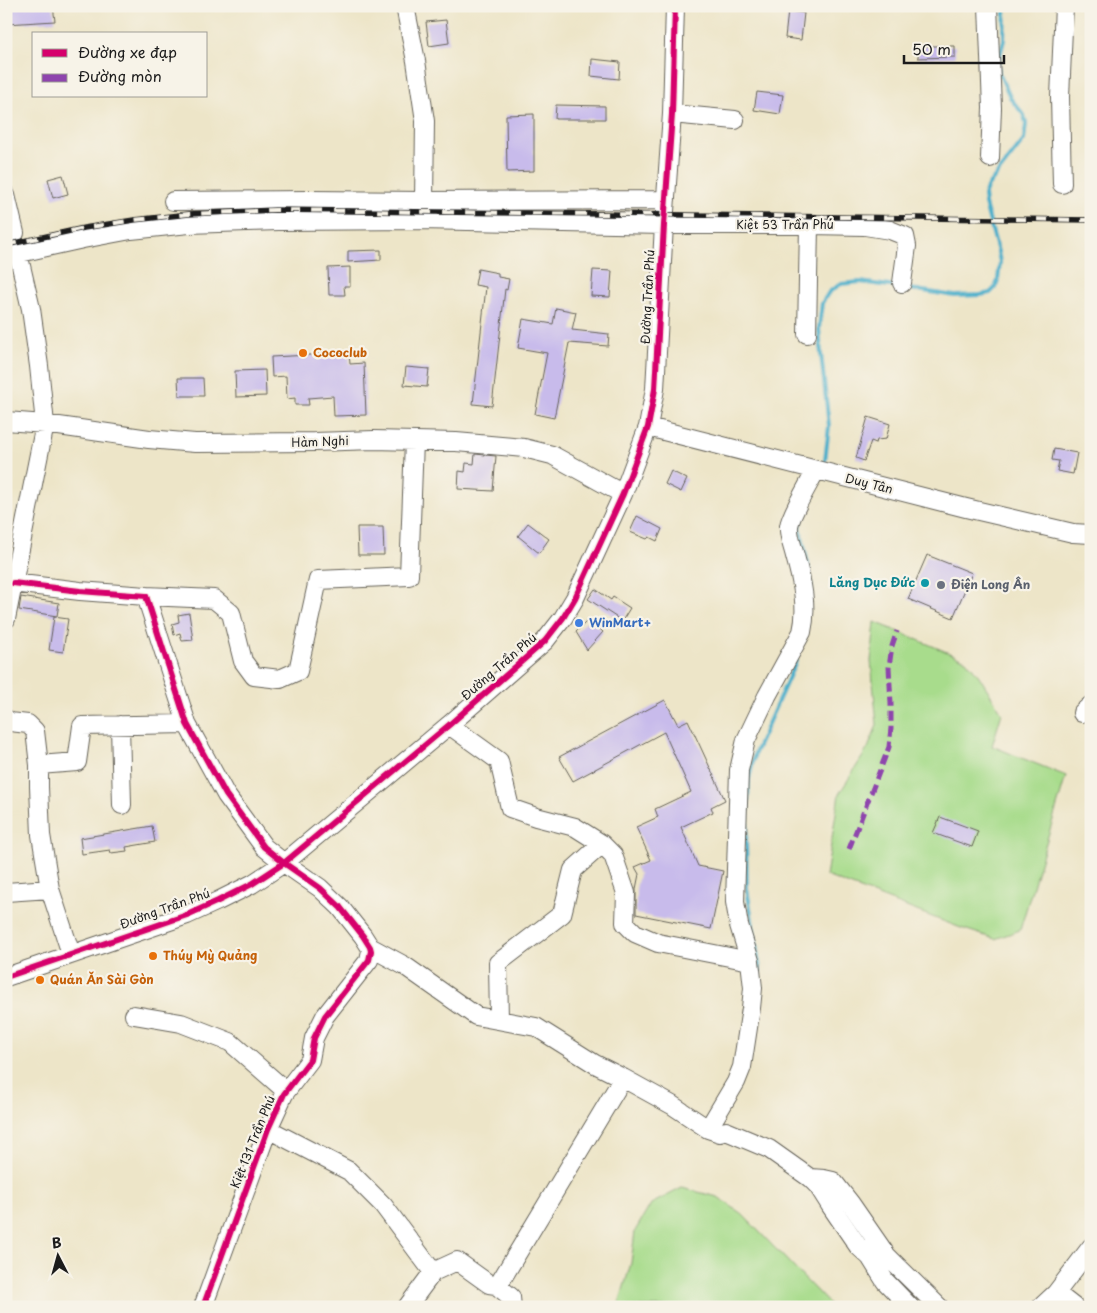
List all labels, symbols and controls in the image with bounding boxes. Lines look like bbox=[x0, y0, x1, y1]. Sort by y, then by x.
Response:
legend bbox=[32, 32, 208, 98]
scale bar bbox=[904, 32, 1004, 64]
text: 50 m bbox=[912, 37, 951, 60]
text: Đường xe đạp bbox=[78, 40, 177, 63]
text: Đường mòn bbox=[78, 64, 162, 87]
street label: Kiệt 53 Trần Phú bbox=[736, 215, 834, 233]
street label: Đường Trần Phú bbox=[636, 249, 658, 345]
place label: Cococlub bbox=[313, 343, 367, 361]
marker: Cococlub bbox=[297, 347, 309, 359]
street label: Hàm Nghi bbox=[291, 431, 349, 451]
street label: Duy Tân bbox=[844, 468, 895, 498]
place label: Lăng Dục Đức bbox=[829, 573, 915, 591]
place label: Điện Long Ân bbox=[951, 575, 1030, 593]
marker: Lăng Dục Đức bbox=[919, 577, 931, 589]
marker: Điện Long Ân bbox=[935, 579, 947, 591]
place label: WinMart+ bbox=[589, 613, 651, 631]
marker: WinMart+ bbox=[573, 617, 585, 629]
street label: Đường Trần Phú bbox=[457, 628, 540, 704]
street label: Đường Trần Phú bbox=[117, 883, 212, 933]
place label: Thúy Mỳ Quảng bbox=[163, 946, 257, 964]
marker: Thúy Mỳ Quảng bbox=[147, 950, 159, 962]
place label: Quán Ăn Sài Gòn bbox=[50, 970, 154, 988]
marker: Quán Ăn Sài Gòn bbox=[34, 974, 46, 986]
street label: Kiệt 131 Trần Phú bbox=[225, 1092, 279, 1191]
north arrow bbox=[32, 1230, 82, 1280]
text: B bbox=[51, 1232, 62, 1254]

